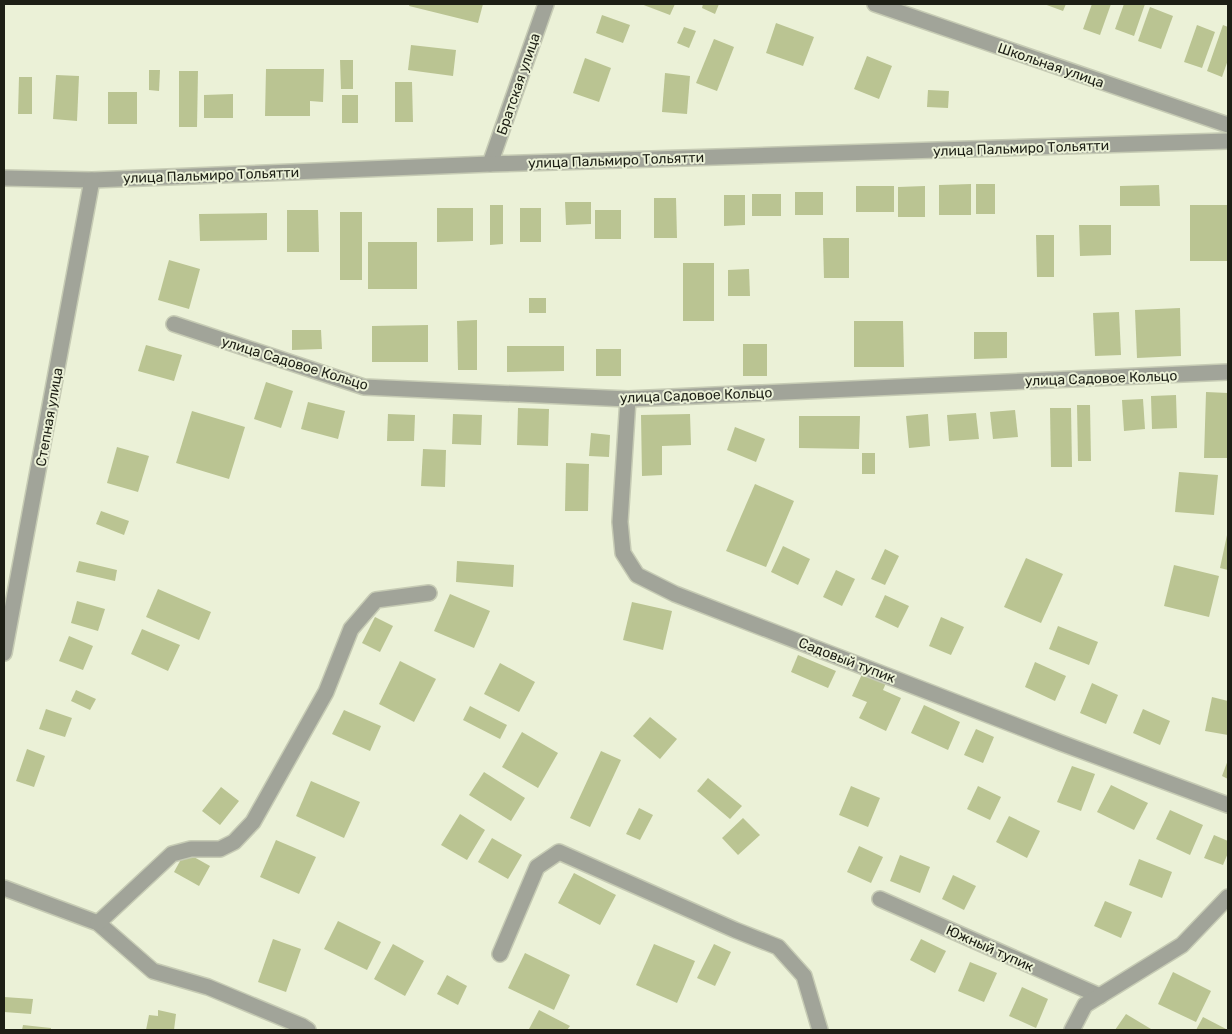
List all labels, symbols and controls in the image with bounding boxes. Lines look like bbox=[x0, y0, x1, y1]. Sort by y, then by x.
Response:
street label: Братская улица bbox=[493, 31, 544, 137]
street label: Школьная улица bbox=[995, 39, 1106, 92]
street label: улица Пальмиро Тольятти bbox=[933, 137, 1109, 160]
street label: улица Пальмиро Тольятти bbox=[528, 149, 704, 172]
street label: улица Пальмиро Тольятти bbox=[123, 164, 299, 187]
street label: улица Садовое Кольцо bbox=[219, 333, 370, 394]
street label: Степная улица bbox=[32, 366, 67, 468]
street label: улица Садовое Кольцо bbox=[1024, 367, 1178, 390]
street label: улица Садовое Кольцо bbox=[619, 384, 773, 407]
street label: Садовый тупик bbox=[796, 634, 898, 687]
street label: Южный тупик bbox=[943, 922, 1037, 976]

